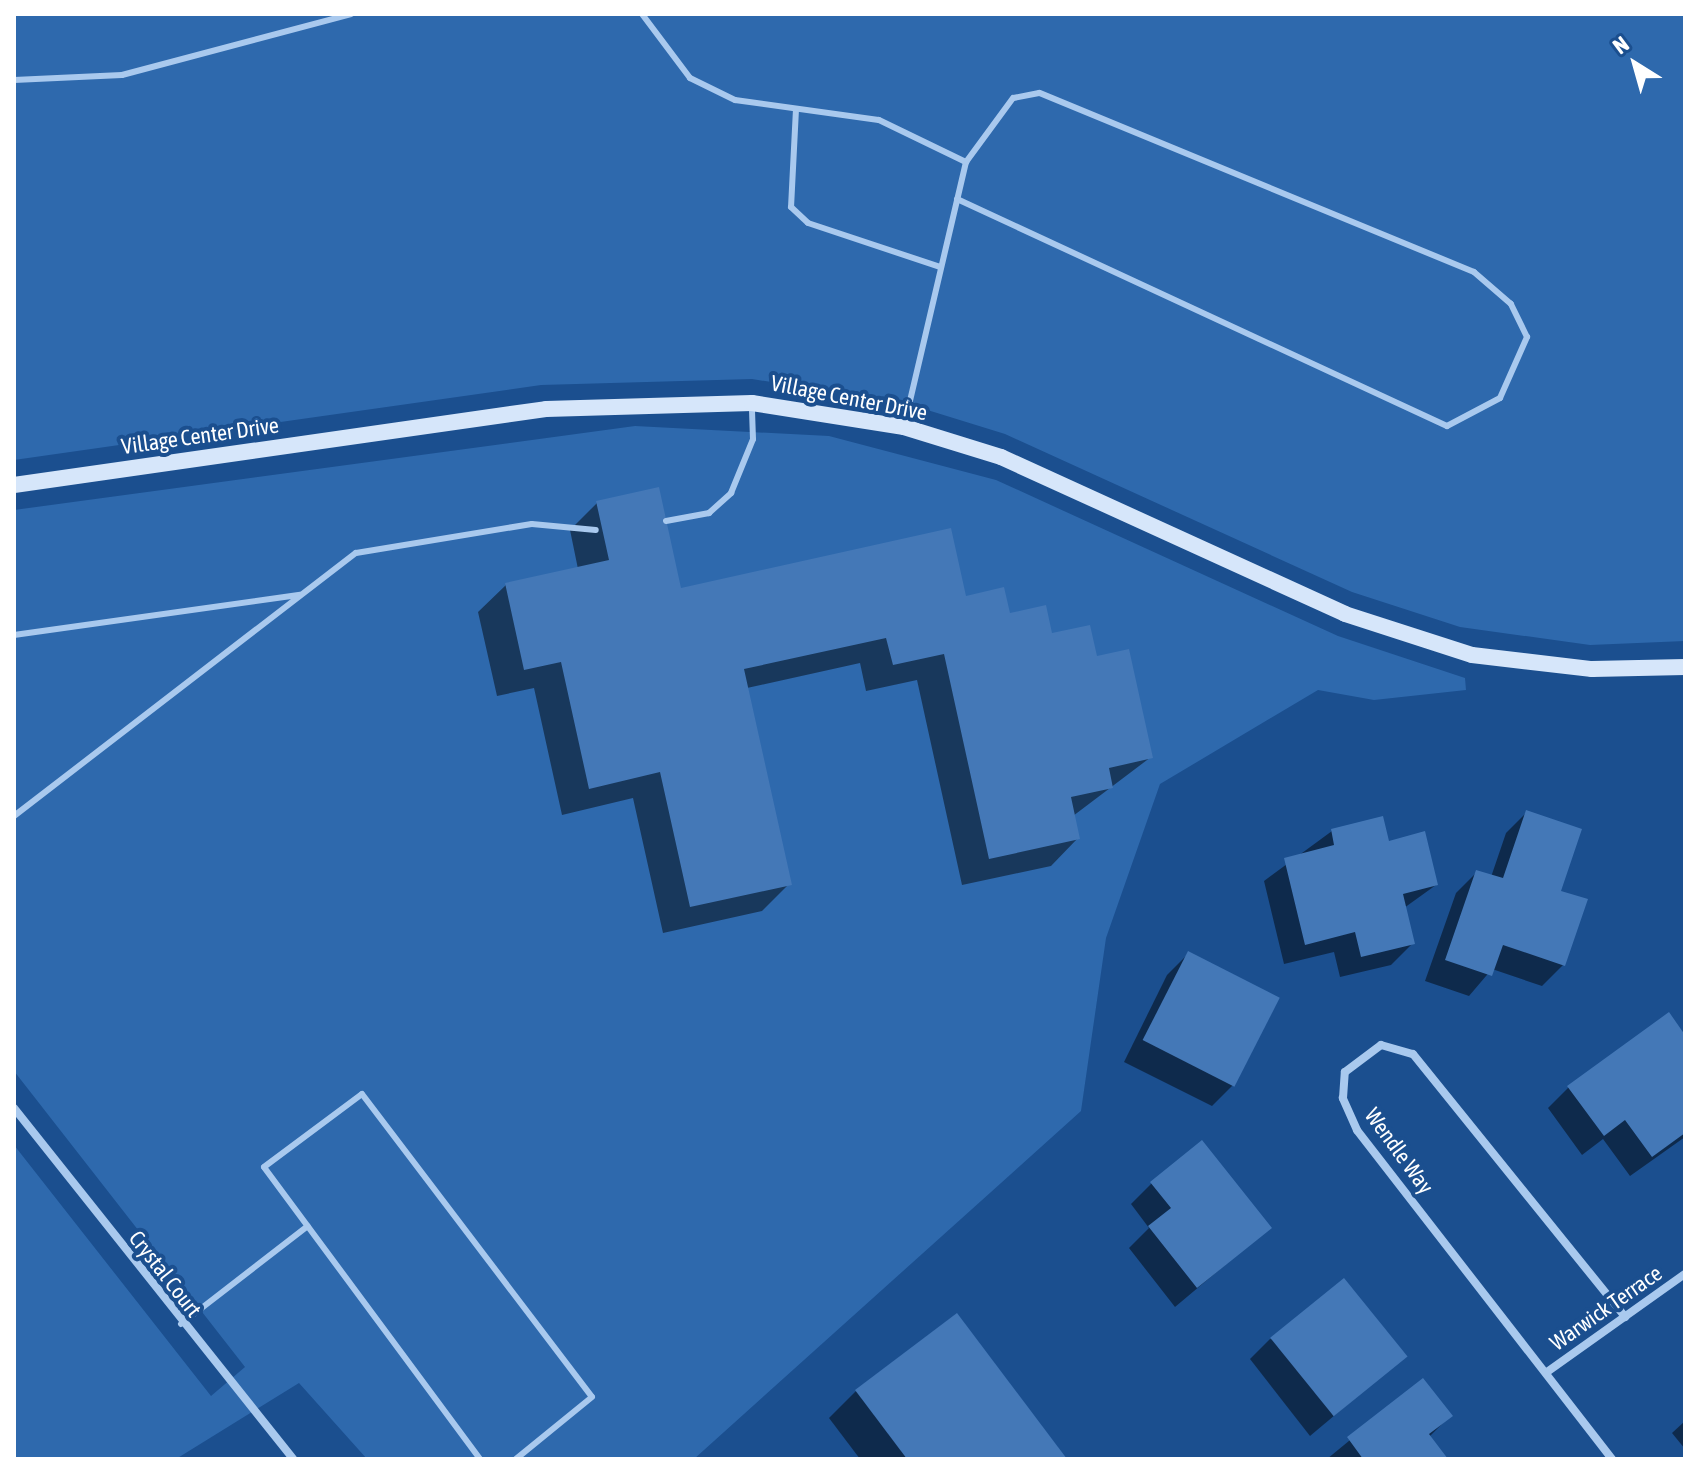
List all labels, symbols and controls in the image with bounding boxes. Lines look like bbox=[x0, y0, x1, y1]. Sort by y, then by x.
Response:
north arrow bbox=[1595, 24, 1675, 104]
text: N bbox=[1608, 31, 1634, 59]
street label: Village Center Drive bbox=[769, 370, 929, 426]
street label: Village Center Drive bbox=[120, 412, 280, 460]
street label: Wendle Way bbox=[1359, 1103, 1439, 1199]
street label: Crystal Court bbox=[123, 1226, 207, 1322]
street label: Warwick Terrace bbox=[1545, 1260, 1667, 1356]

